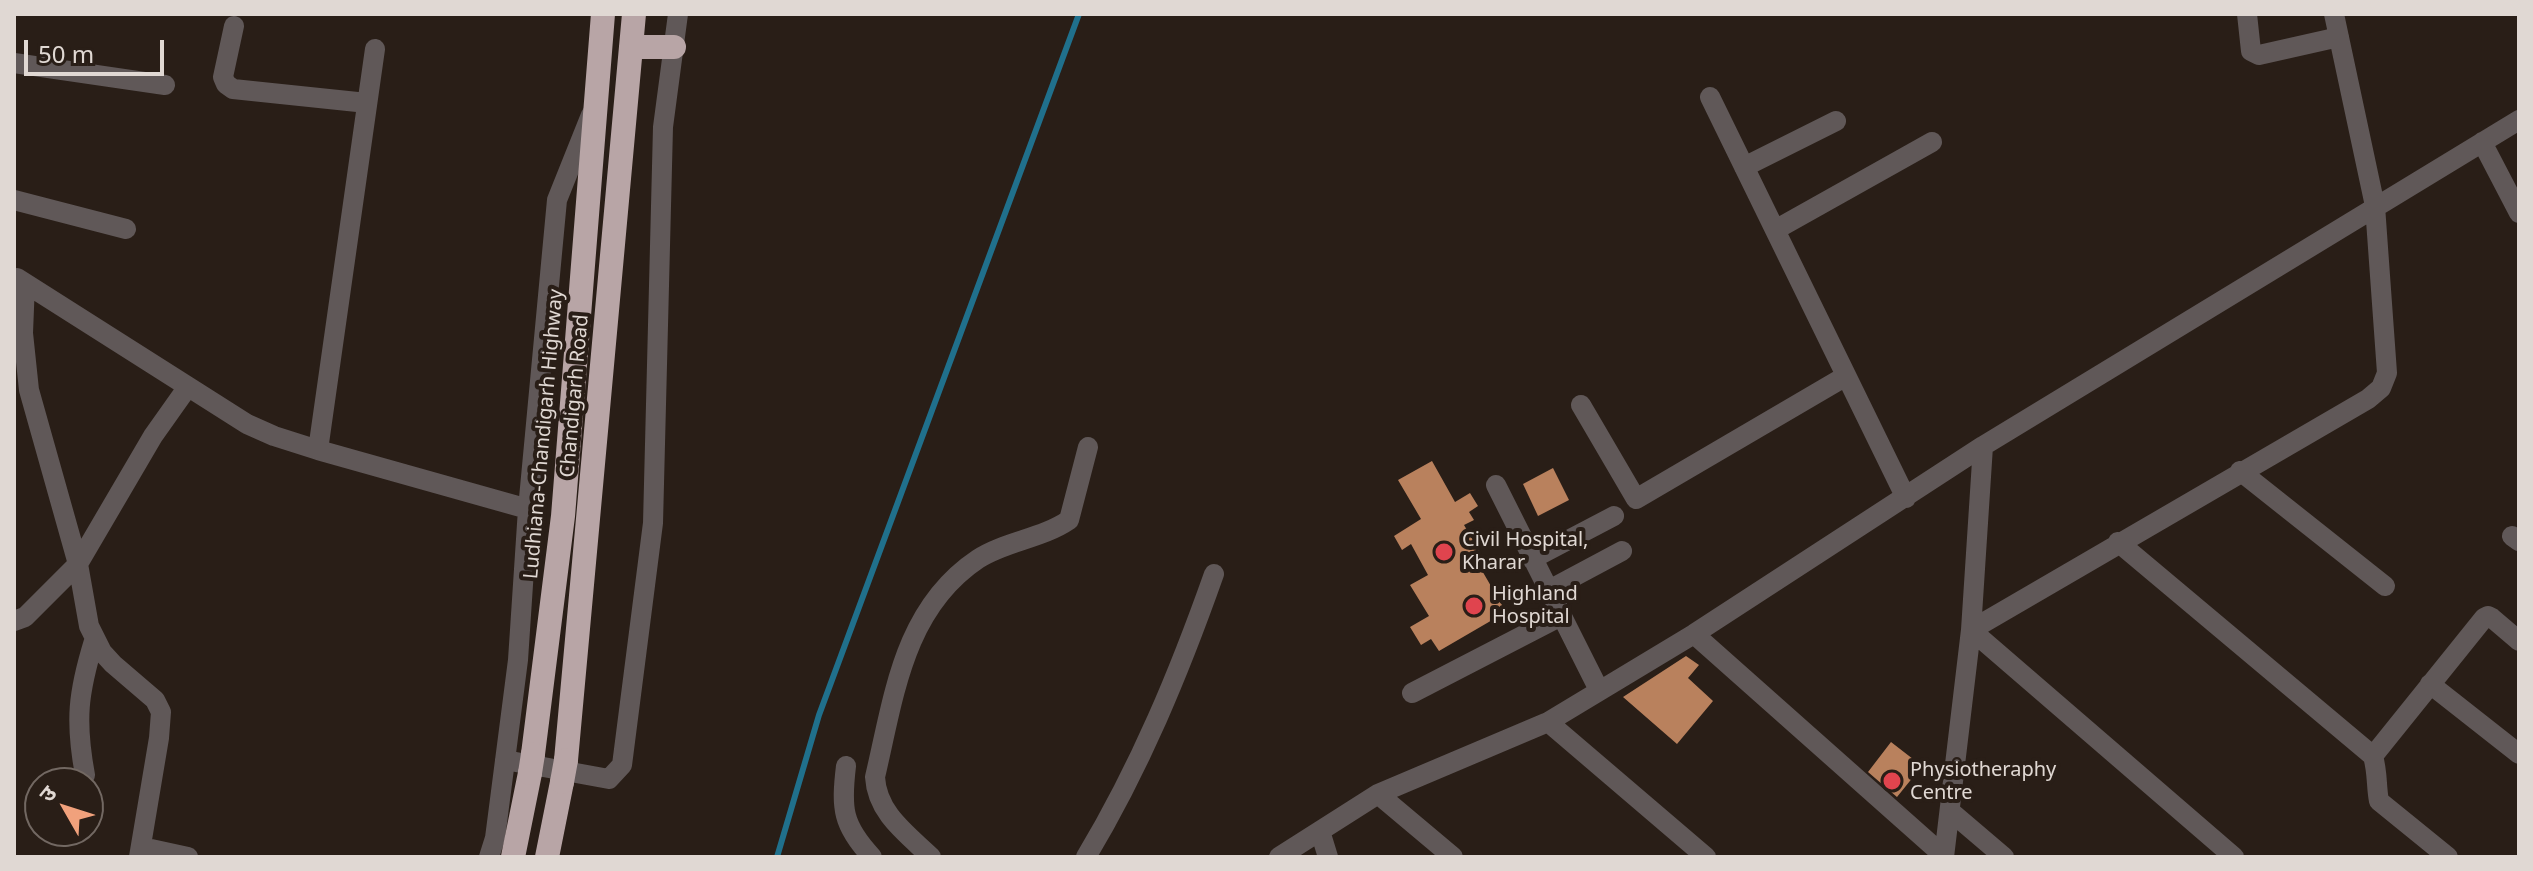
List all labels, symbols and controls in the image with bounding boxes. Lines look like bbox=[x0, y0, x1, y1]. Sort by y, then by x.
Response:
scale bar bbox=[28, 24, 168, 74]
text: 50 m bbox=[38, 37, 94, 70]
street label: Ludhiana-Chandigarh Highway bbox=[519, 288, 569, 580]
street label: Chandigarh Road bbox=[556, 314, 594, 478]
place label: Civil Hospital, Kharar bbox=[1462, 528, 1588, 575]
marker: Civil Hospital, Kharar bbox=[1433, 541, 1455, 563]
place label: Highland Hospital bbox=[1492, 582, 1578, 629]
marker: Highland Hospital bbox=[1463, 595, 1485, 617]
place label: Physiotheraphy Centre bbox=[1910, 758, 2056, 805]
north arrow bbox=[24, 767, 104, 847]
marker: Physiotheraphy Centre bbox=[1881, 770, 1903, 792]
text: उ bbox=[31, 779, 63, 808]

